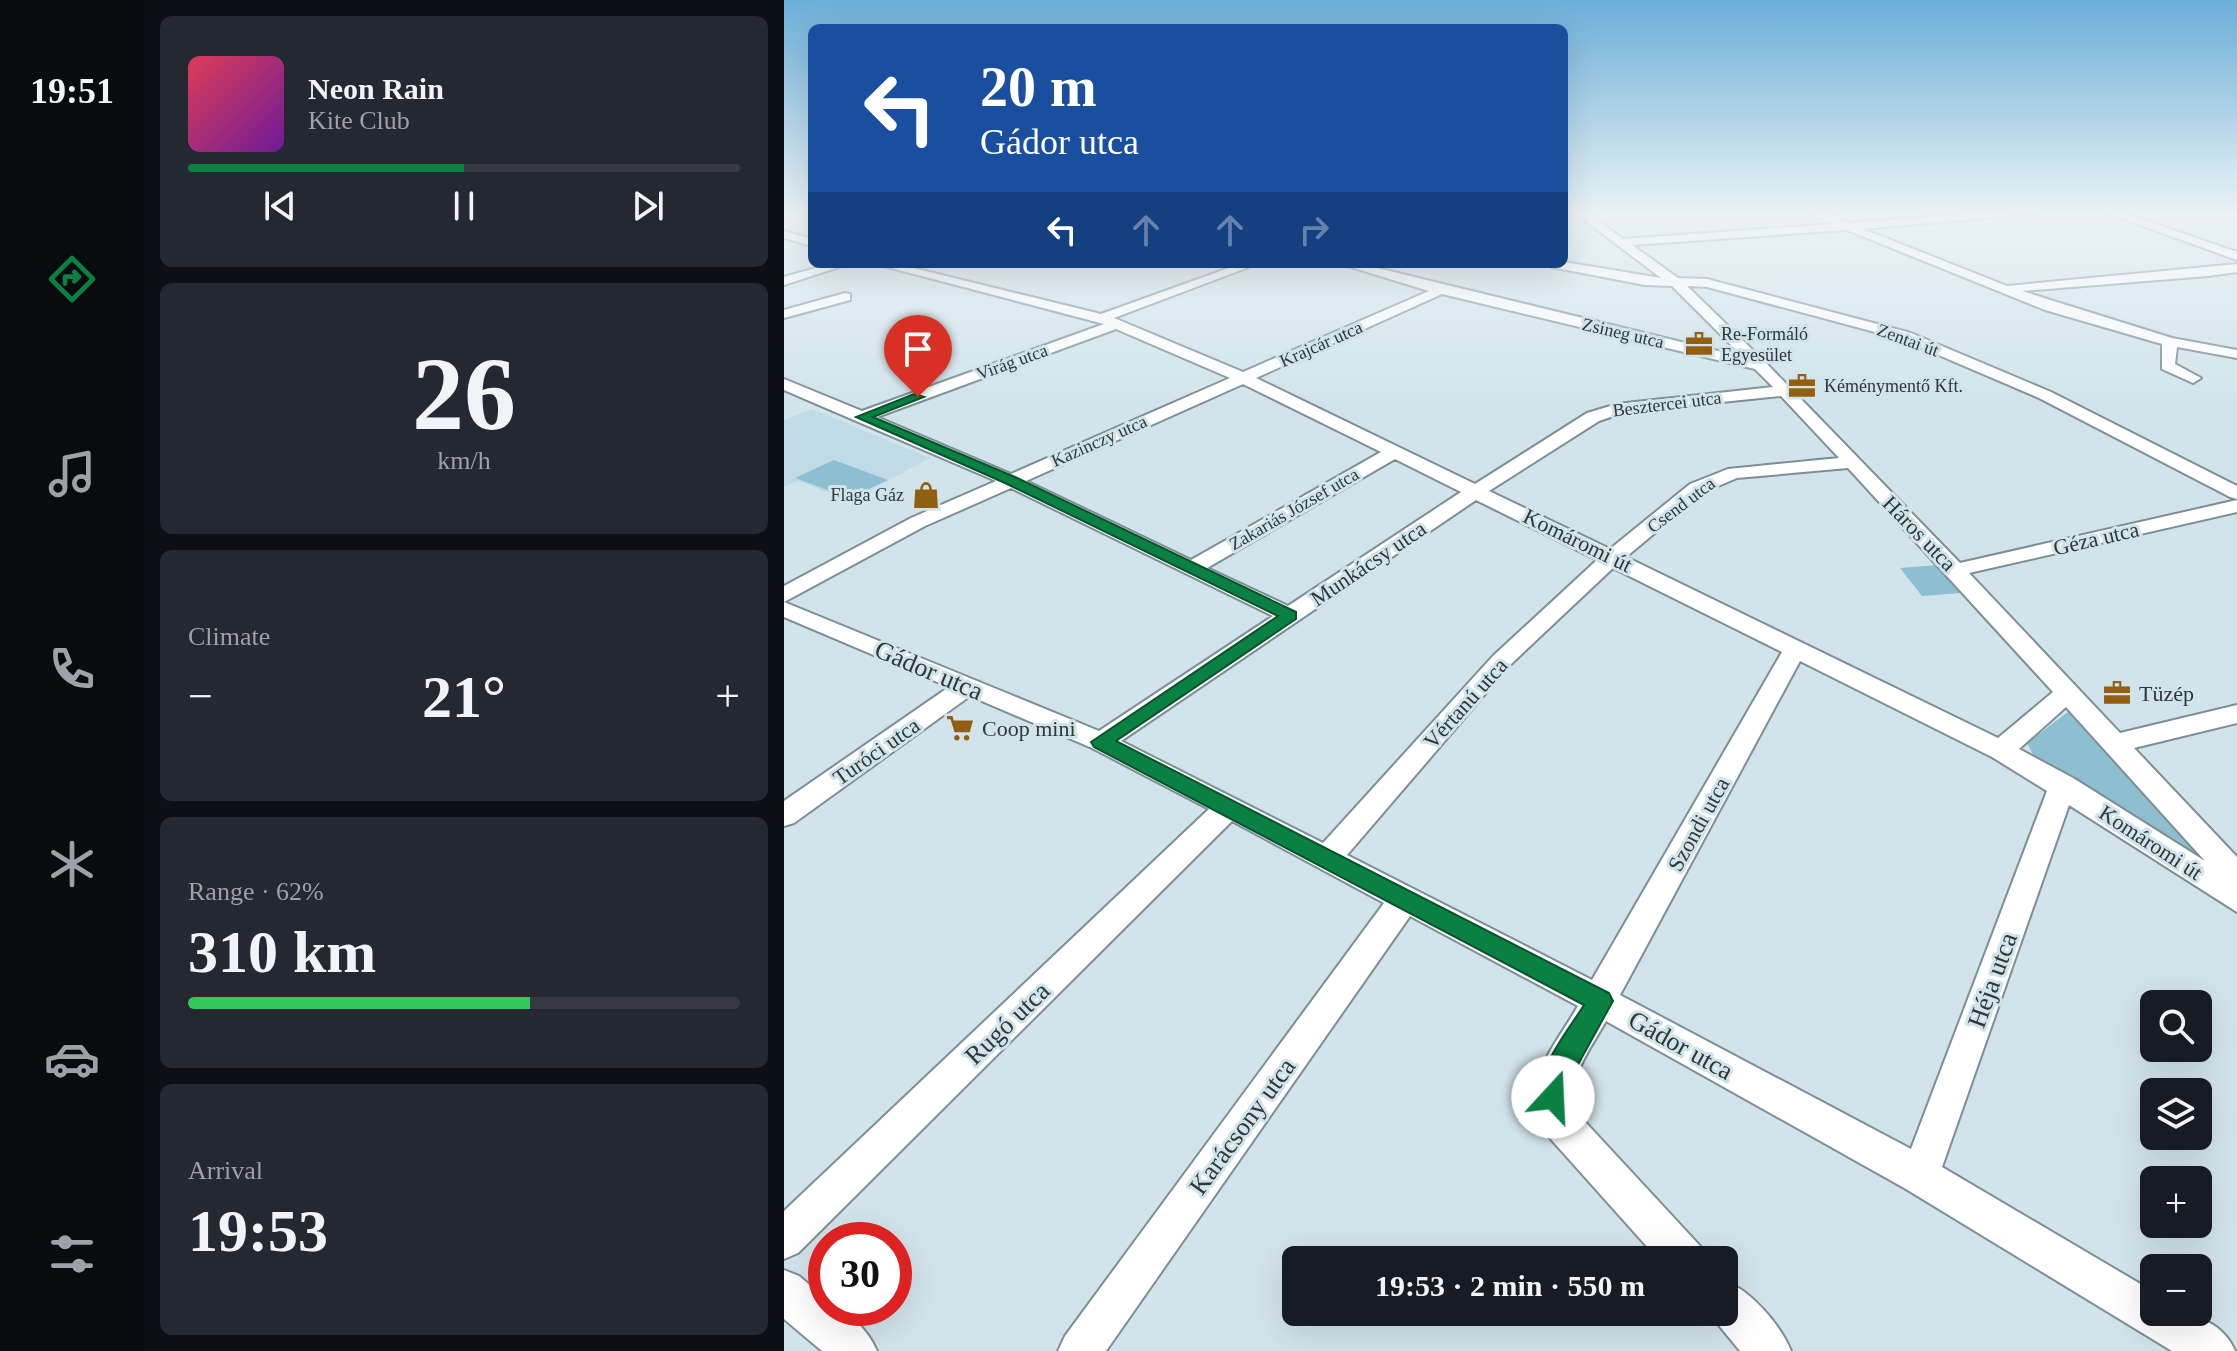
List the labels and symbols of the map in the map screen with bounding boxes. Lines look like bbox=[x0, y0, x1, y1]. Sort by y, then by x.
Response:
street label: Zsineg utca bbox=[1580, 314, 1666, 352]
pin bbox=[884, 315, 952, 397]
street label: Krajcár utca bbox=[1277, 317, 1365, 371]
street label: Zentai út bbox=[1874, 320, 1942, 360]
place label: Re-Formáló Egyesület bbox=[1721, 324, 1808, 365]
office icon: Re-Formáló Egyesület bbox=[1684, 329, 1714, 359]
street label: Virág utca bbox=[974, 340, 1050, 384]
office icon: Kéménymentő Kft. bbox=[1787, 371, 1817, 401]
place label: Kéménymentő Kft. bbox=[1824, 376, 1963, 396]
street label: Besztercei utca bbox=[1611, 387, 1723, 421]
street label: Kazinczy utca bbox=[1048, 411, 1150, 471]
street label: Zakariás József utca bbox=[1226, 464, 1362, 554]
street label: Csend utca bbox=[1643, 473, 1719, 537]
shop icon: Flaga Gáz bbox=[911, 480, 941, 510]
place label: Flaga Gáz bbox=[831, 485, 904, 505]
street label: Háros utca bbox=[1878, 491, 1962, 576]
street label: Komáromi út bbox=[1519, 503, 1636, 578]
street label: Munkácsy utca bbox=[1306, 516, 1431, 611]
street label: Géza utca bbox=[2051, 516, 2142, 560]
street label: Gádor utca bbox=[870, 635, 988, 706]
street label: Vértanú utca bbox=[1418, 653, 1513, 754]
office icon: Tüzép bbox=[2102, 678, 2132, 708]
place label: Tüzép bbox=[2139, 681, 2194, 706]
street label: Turóci utca bbox=[828, 712, 925, 790]
supermarket icon: Coop mini bbox=[945, 713, 975, 743]
place label: Coop mini bbox=[982, 716, 1076, 741]
street label: Szondi utca bbox=[1662, 773, 1735, 875]
street label: Komáromi út bbox=[2094, 800, 2207, 885]
street label: Héja utca bbox=[1962, 928, 2023, 1032]
street label: Rugó utca bbox=[959, 976, 1056, 1071]
street label: Gádor utca bbox=[1624, 1005, 1738, 1086]
street label: Karácsony utca bbox=[1183, 1052, 1302, 1200]
position arrow bbox=[1511, 1055, 1595, 1139]
speed limit sign: 30 bbox=[808, 1222, 912, 1326]

